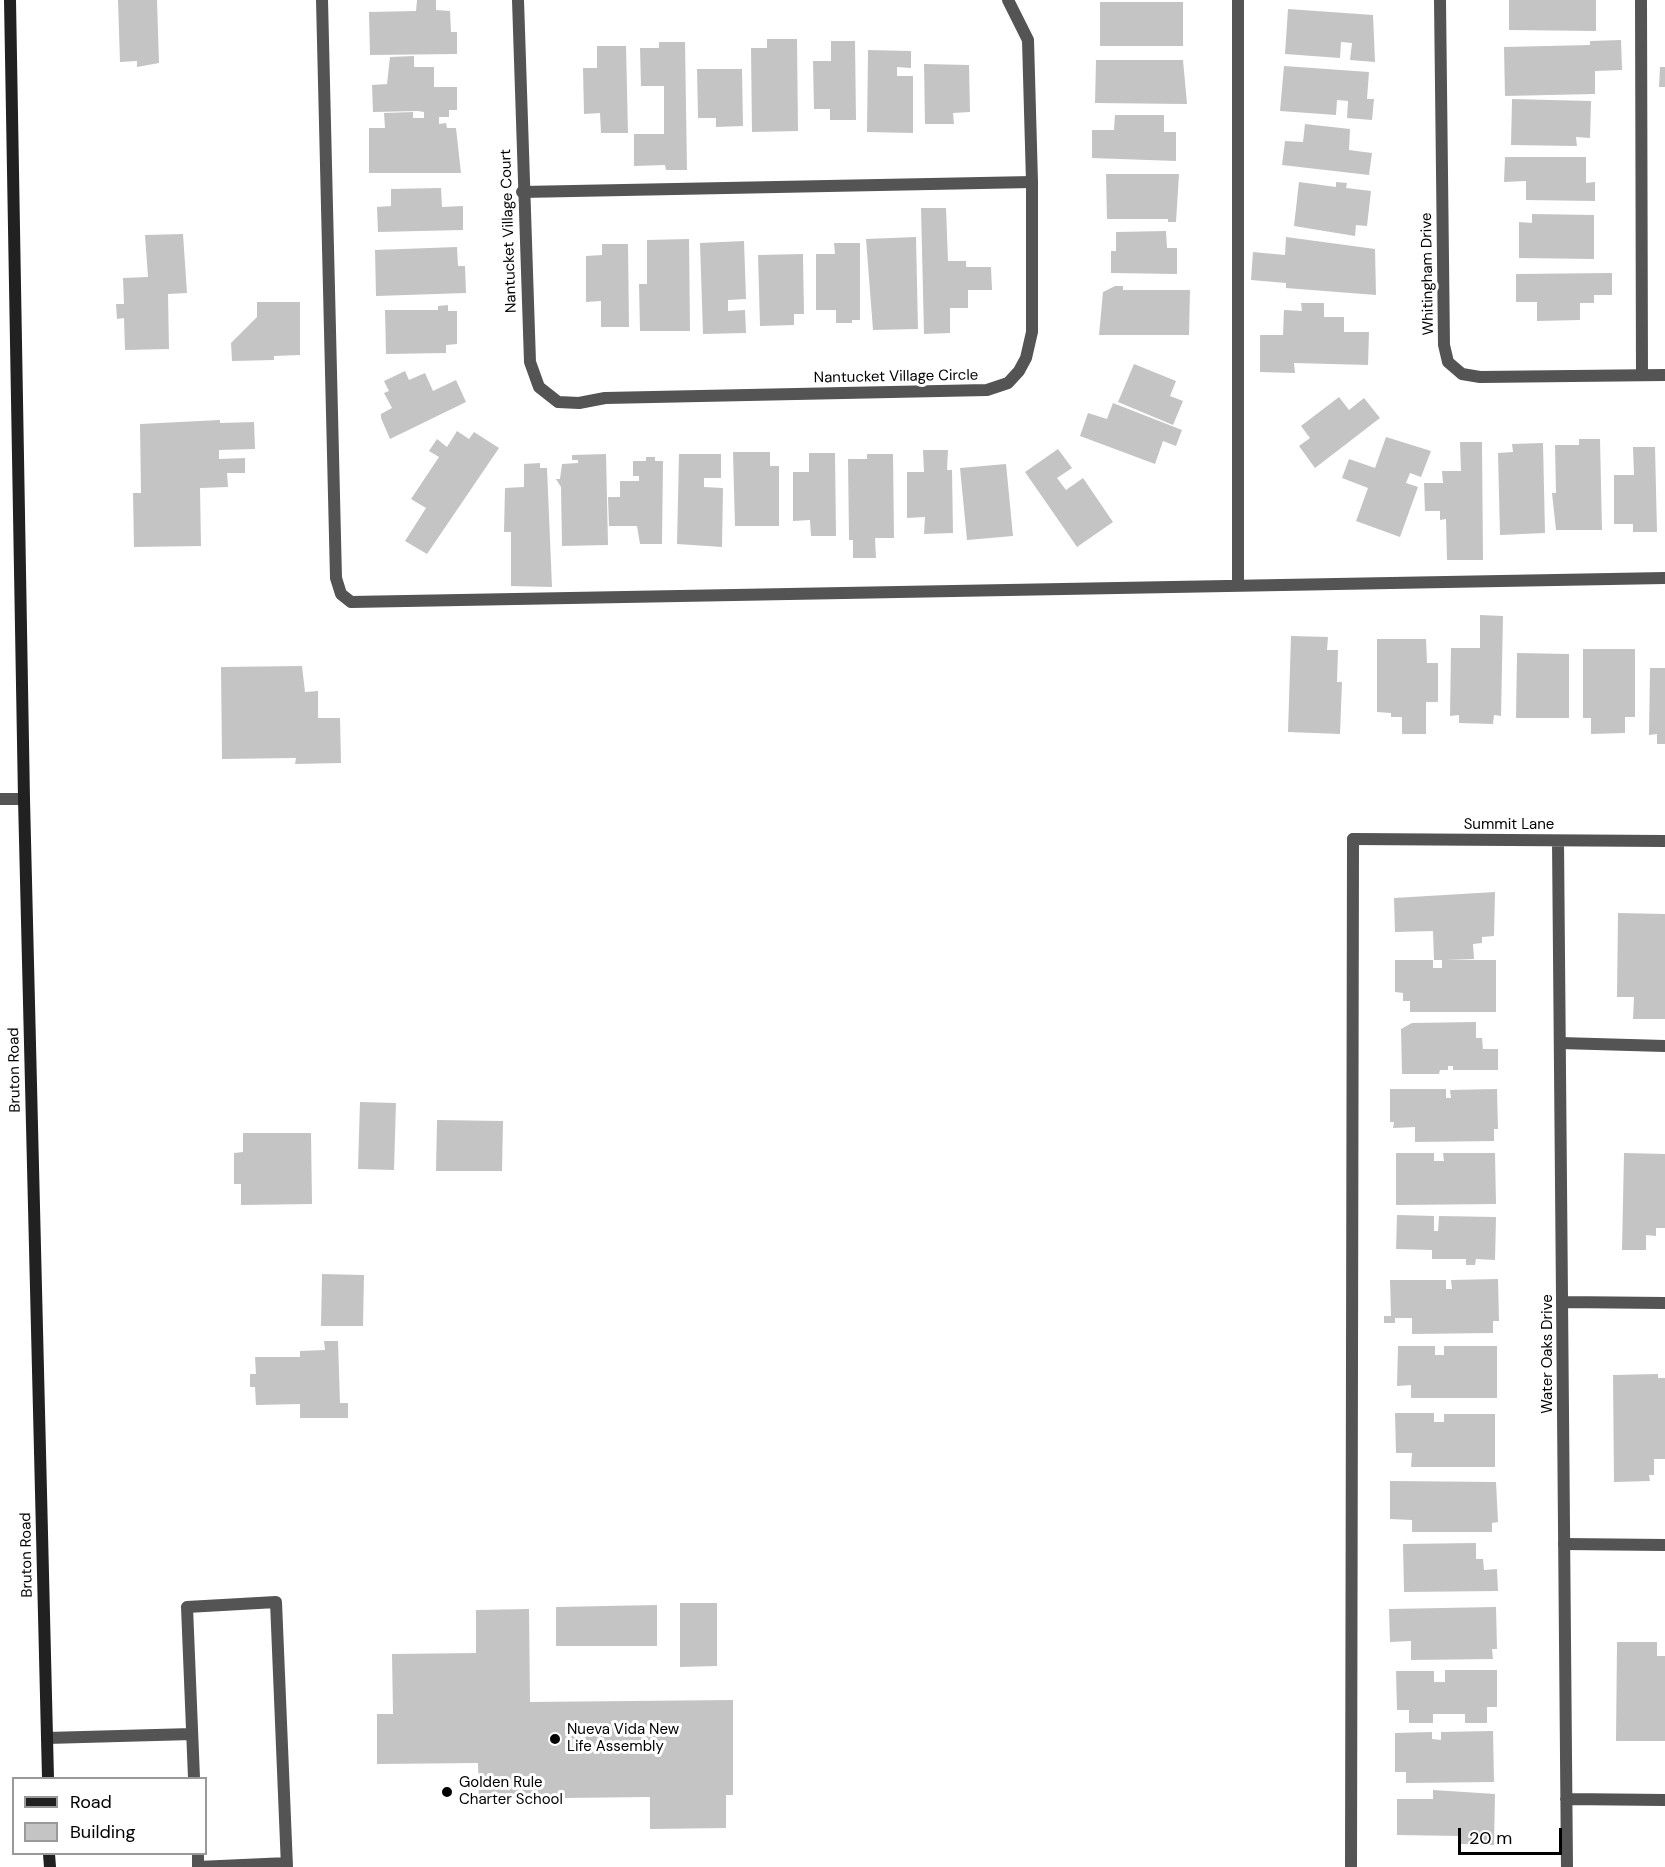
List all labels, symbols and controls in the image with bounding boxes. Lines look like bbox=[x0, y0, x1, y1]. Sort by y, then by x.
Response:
street label: Nantucket Village Court bbox=[497, 149, 521, 313]
street label: Whitingham Drive bbox=[1418, 212, 1438, 336]
street label: Nantucket Village Circle bbox=[814, 367, 978, 387]
street label: Summit Lane bbox=[1464, 816, 1554, 834]
street label: Bruton Road bbox=[5, 1027, 25, 1113]
street label: Water Oaks Drive bbox=[1539, 1294, 1557, 1414]
street label: Bruton Road bbox=[17, 1512, 37, 1598]
place label: Nueva Vida New Life Assembly bbox=[567, 1721, 679, 1756]
marker: Nueva Vida New Life Assembly bbox=[548, 1732, 562, 1746]
place label: Golden Rule Charter School bbox=[459, 1774, 563, 1809]
legend bbox=[12, 1777, 207, 1855]
marker: Golden Rule Charter School bbox=[440, 1785, 454, 1799]
text: Road bbox=[70, 1790, 112, 1814]
scale bar bbox=[1461, 1816, 1564, 1854]
text: Building bbox=[70, 1820, 135, 1844]
text: 20 m bbox=[1469, 1826, 1512, 1850]

